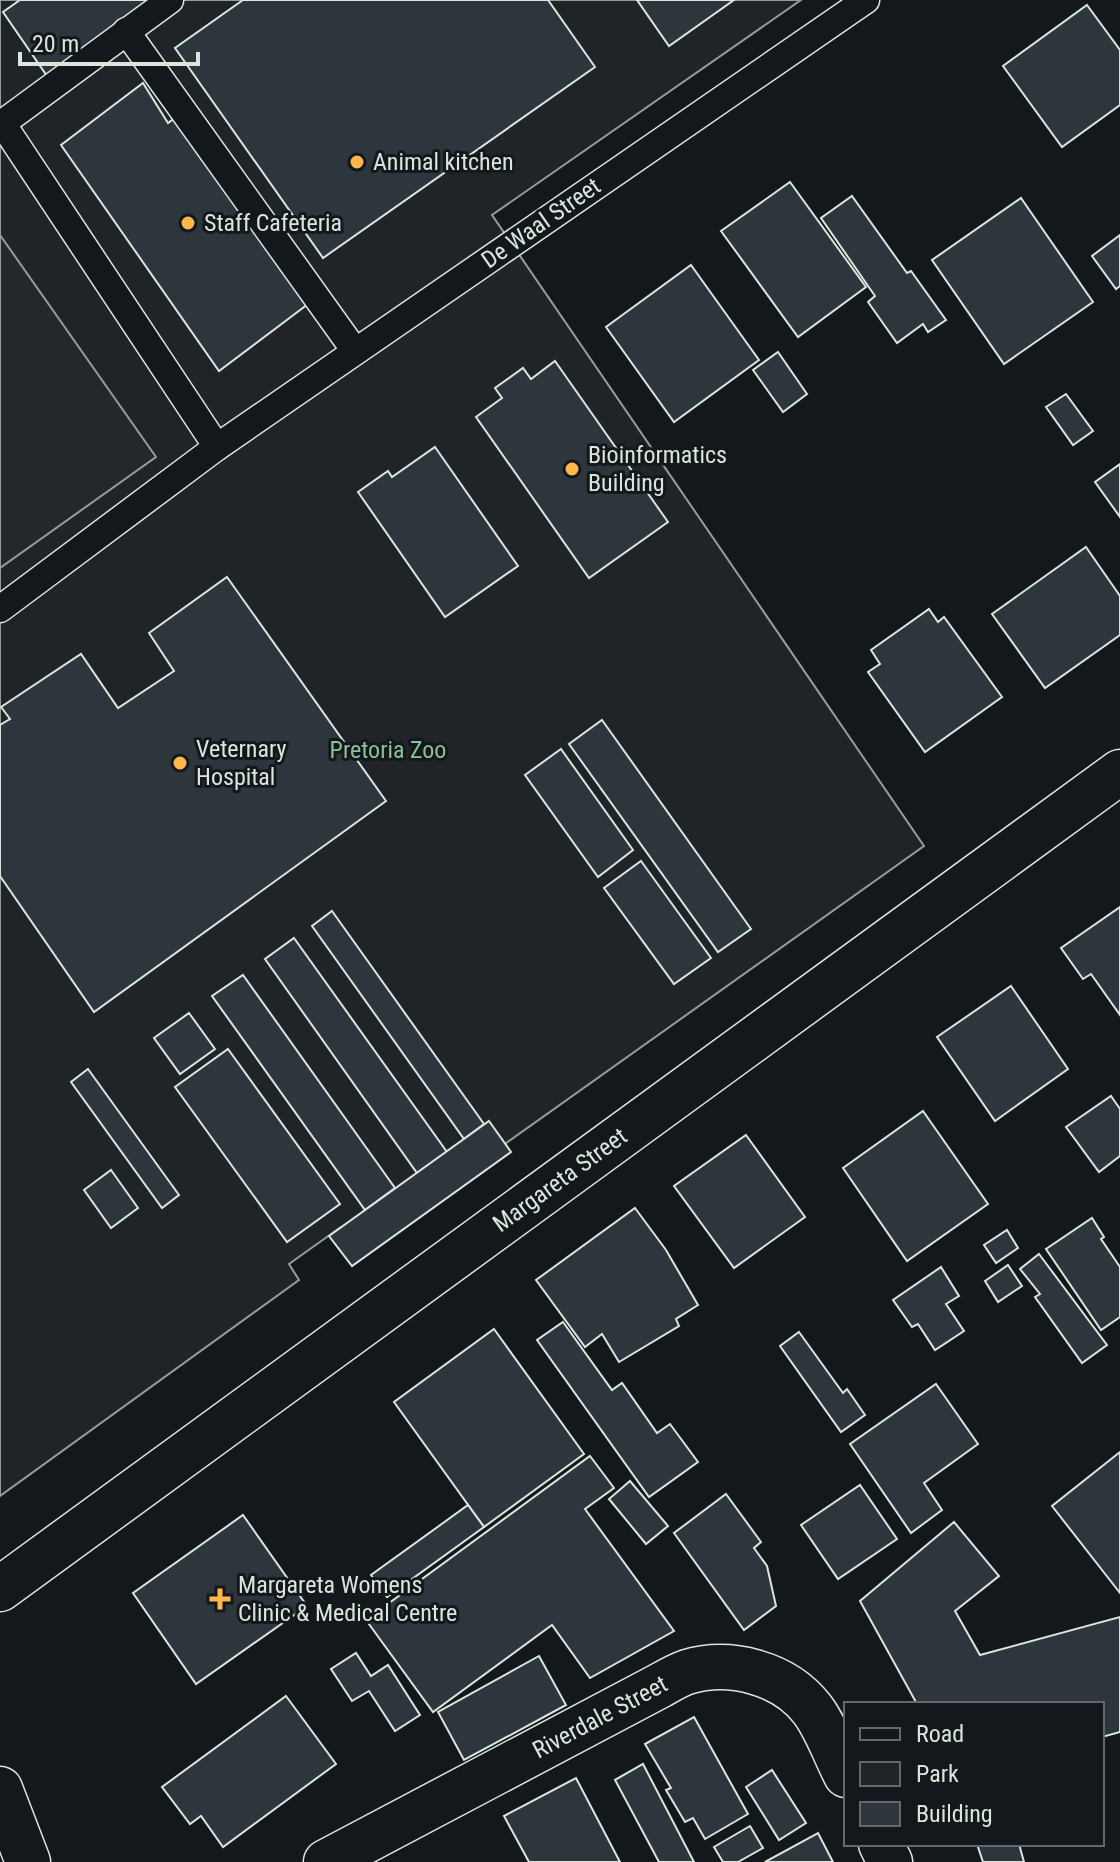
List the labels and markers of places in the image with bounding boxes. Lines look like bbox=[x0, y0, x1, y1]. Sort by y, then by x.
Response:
place label: Animal kitchen bbox=[373, 148, 514, 176]
marker: Animal kitchen bbox=[348, 153, 366, 171]
place label: Staff Cafeteria bbox=[204, 209, 342, 237]
marker: Staff Cafeteria bbox=[179, 214, 197, 232]
place label: Bioinformatics Building bbox=[588, 441, 727, 497]
marker: Bioinformatics Building bbox=[563, 460, 581, 478]
place label: Veternary Hospital bbox=[196, 735, 287, 791]
marker: Veternary Hospital bbox=[171, 754, 189, 772]
place label: Margareta Womens Clinic & Medical Centre bbox=[238, 1571, 457, 1627]
marker: Margareta Womens Clinic & Medical Centre bbox=[209, 1588, 231, 1610]

